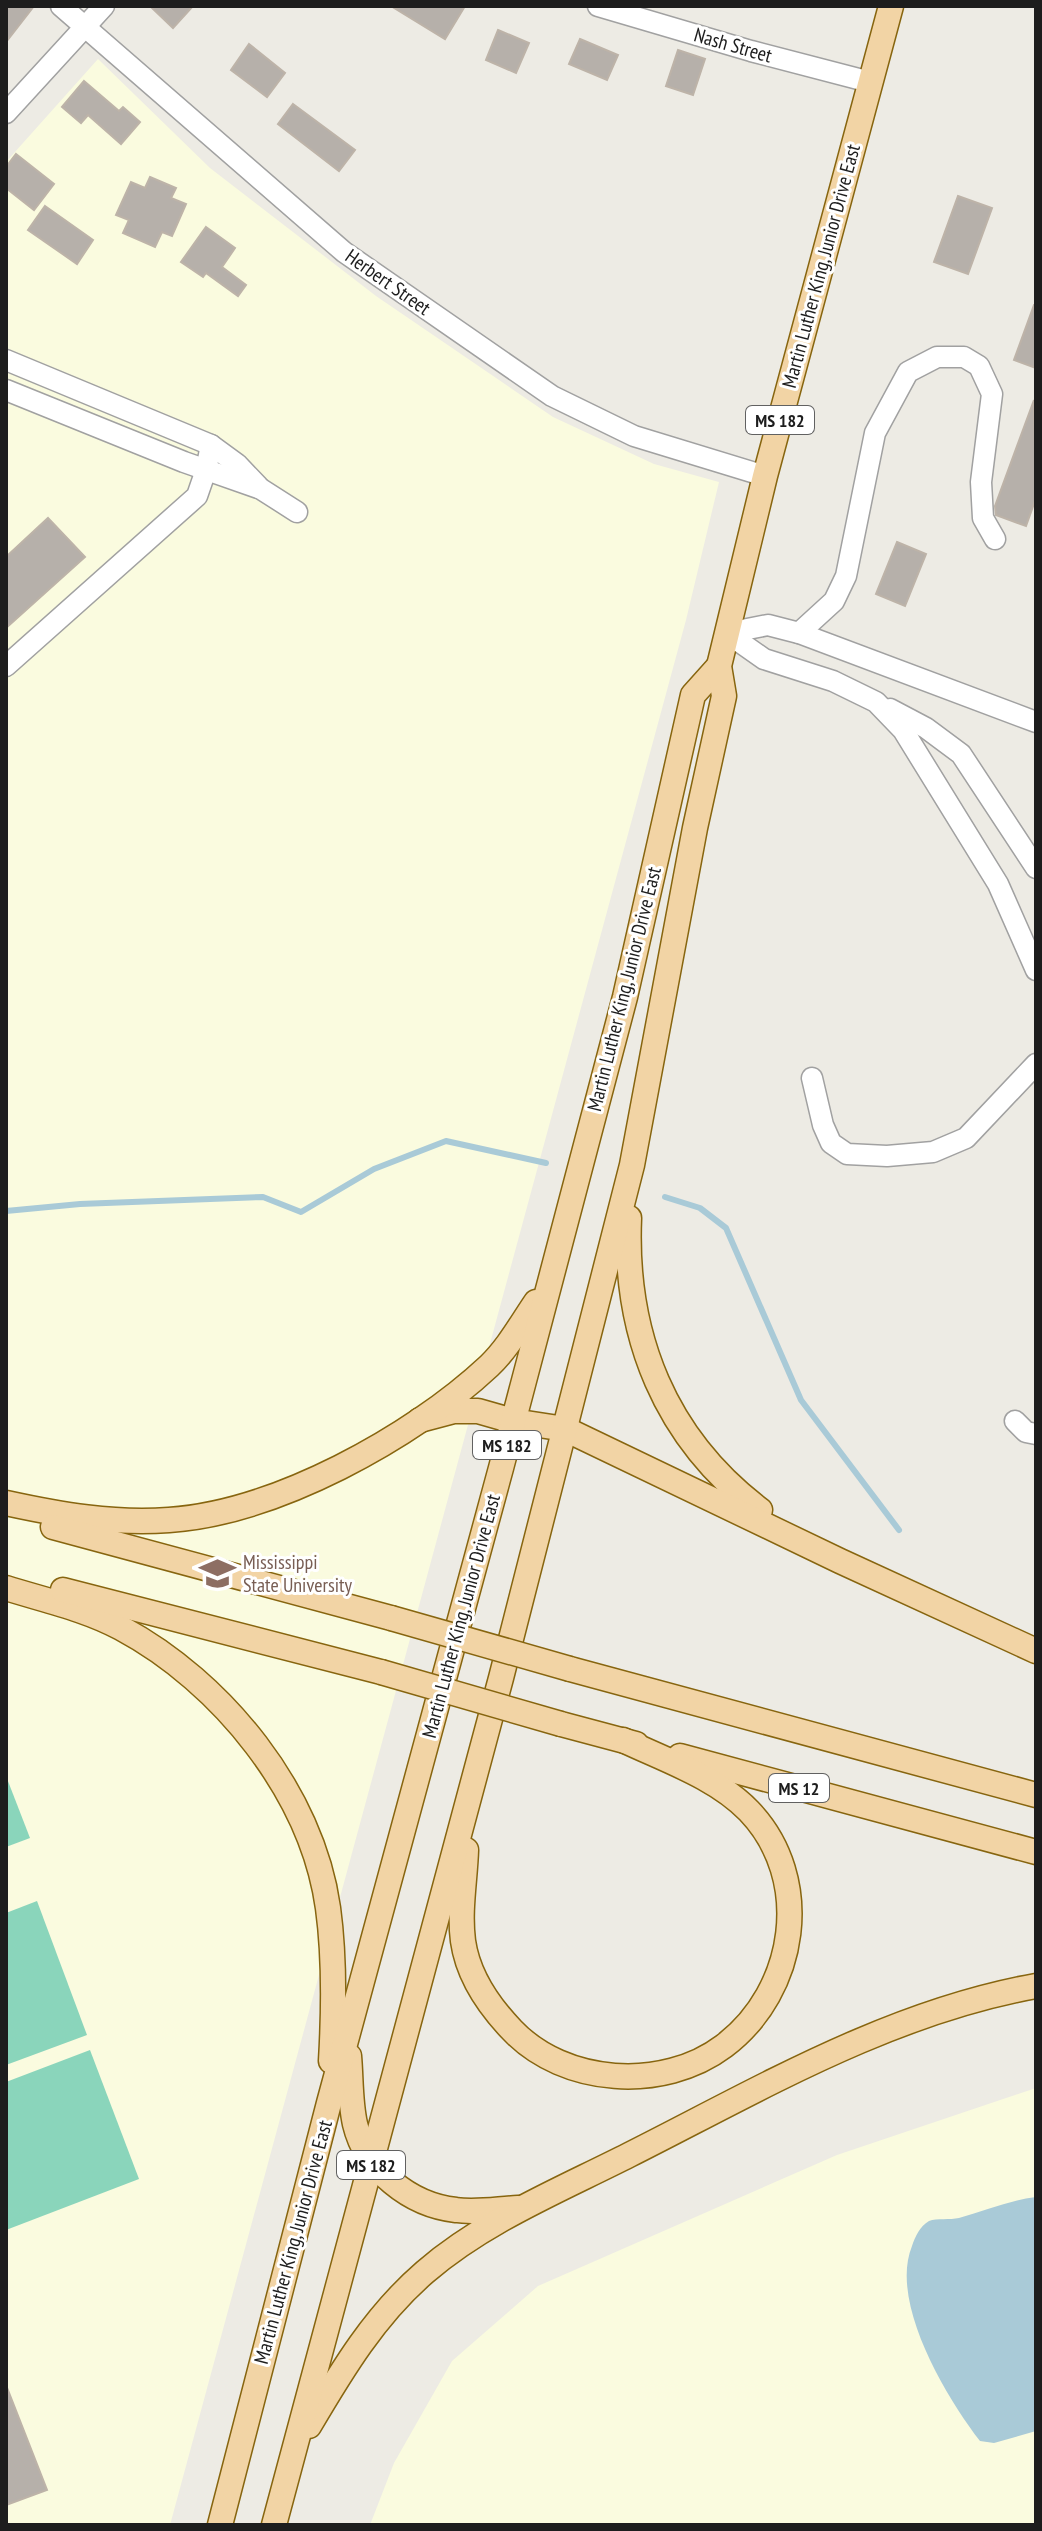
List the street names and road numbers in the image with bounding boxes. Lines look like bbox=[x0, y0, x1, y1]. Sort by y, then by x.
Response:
street label: Nash Street bbox=[691, 21, 775, 69]
street label: Martin Luther King, Junior Drive East bbox=[776, 141, 866, 391]
street label: Herbert Street bbox=[340, 243, 436, 321]
road number: MS 182 bbox=[746, 406, 814, 434]
street label: Martin Luther King, Junior Drive East bbox=[581, 864, 667, 1114]
road number: MS 182 bbox=[473, 1431, 541, 1459]
street label: Martin Luther King, Junior Drive East bbox=[416, 1491, 506, 1741]
road number: MS 12 bbox=[769, 1774, 829, 1802]
street label: Martin Luther King, Junior Drive East bbox=[248, 2117, 338, 2367]
road number: MS 182 bbox=[337, 2151, 405, 2179]

